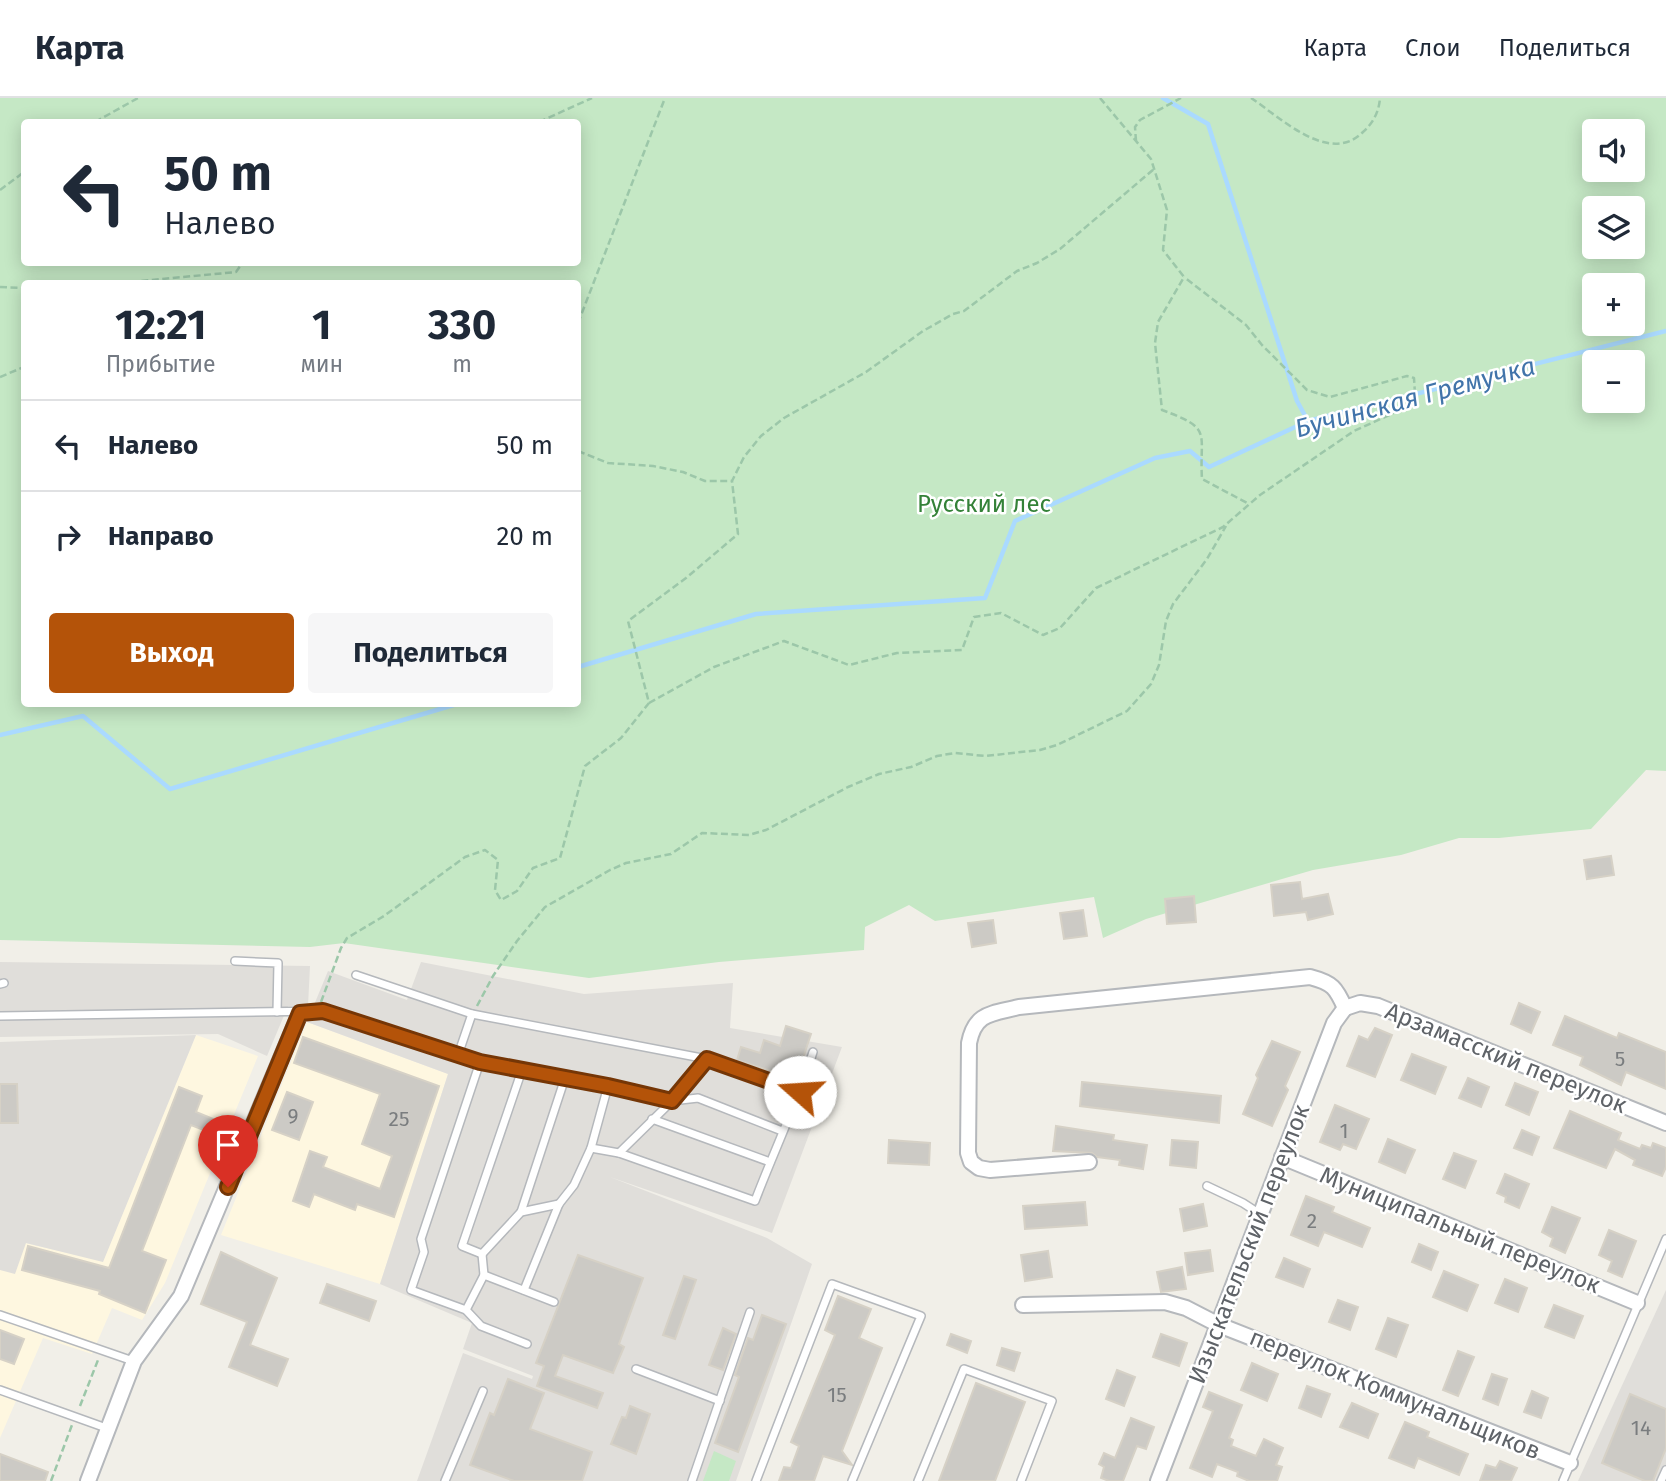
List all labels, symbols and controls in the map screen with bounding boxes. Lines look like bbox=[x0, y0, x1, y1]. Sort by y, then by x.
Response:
text: Карта bbox=[35, 28, 125, 68]
text: Карта bbox=[1303, 34, 1367, 62]
text: Слои bbox=[1405, 34, 1461, 62]
text: Поделиться bbox=[1499, 34, 1631, 62]
map controls bbox=[1582, 119, 1645, 413]
button: sound bbox=[1582, 119, 1645, 182]
text: 50 m bbox=[164, 144, 272, 203]
icon: left bbox=[49, 147, 140, 238]
button: layers bbox=[1582, 196, 1645, 259]
text: Налево bbox=[164, 204, 276, 242]
button: + bbox=[1582, 273, 1645, 336]
text: 12:21 bbox=[115, 300, 206, 350]
text: 1 bbox=[312, 300, 332, 350]
text: 330 bbox=[428, 300, 496, 350]
text: Прибытие bbox=[106, 350, 216, 378]
text: мин bbox=[300, 350, 343, 378]
text: m bbox=[452, 350, 472, 378]
water label: Бучинская Гремучка bbox=[1292, 350, 1539, 444]
button: − bbox=[1582, 350, 1645, 413]
icon: left bbox=[49, 427, 87, 465]
text: Налево bbox=[108, 430, 198, 461]
text: 50 m bbox=[496, 430, 553, 461]
park label: Русский лес bbox=[917, 490, 1051, 518]
icon: right bbox=[49, 518, 87, 556]
text: Направо bbox=[108, 521, 214, 552]
text: 20 m bbox=[496, 521, 553, 552]
button: Выход bbox=[49, 613, 294, 693]
button: Поделиться bbox=[308, 613, 553, 693]
street label: Арзамасский переулок bbox=[1381, 997, 1631, 1119]
house number: 5 bbox=[1615, 1046, 1625, 1072]
position arrow bbox=[763, 1055, 837, 1129]
street label: Изыскательский переулок bbox=[1183, 1100, 1315, 1388]
house number: 9 bbox=[287, 1103, 299, 1129]
house number: 25 bbox=[389, 1106, 409, 1132]
pin bbox=[198, 1115, 258, 1187]
house number: 1 bbox=[1339, 1118, 1349, 1144]
icon: arrive bbox=[209, 1126, 247, 1164]
street label: Муниципальный переулок bbox=[1316, 1161, 1605, 1299]
house number: 2 bbox=[1307, 1208, 1317, 1234]
street label: переулок Коммунальщиков bbox=[1245, 1323, 1545, 1465]
house number: 15 bbox=[827, 1382, 847, 1408]
house number: 14 bbox=[1631, 1415, 1651, 1441]

